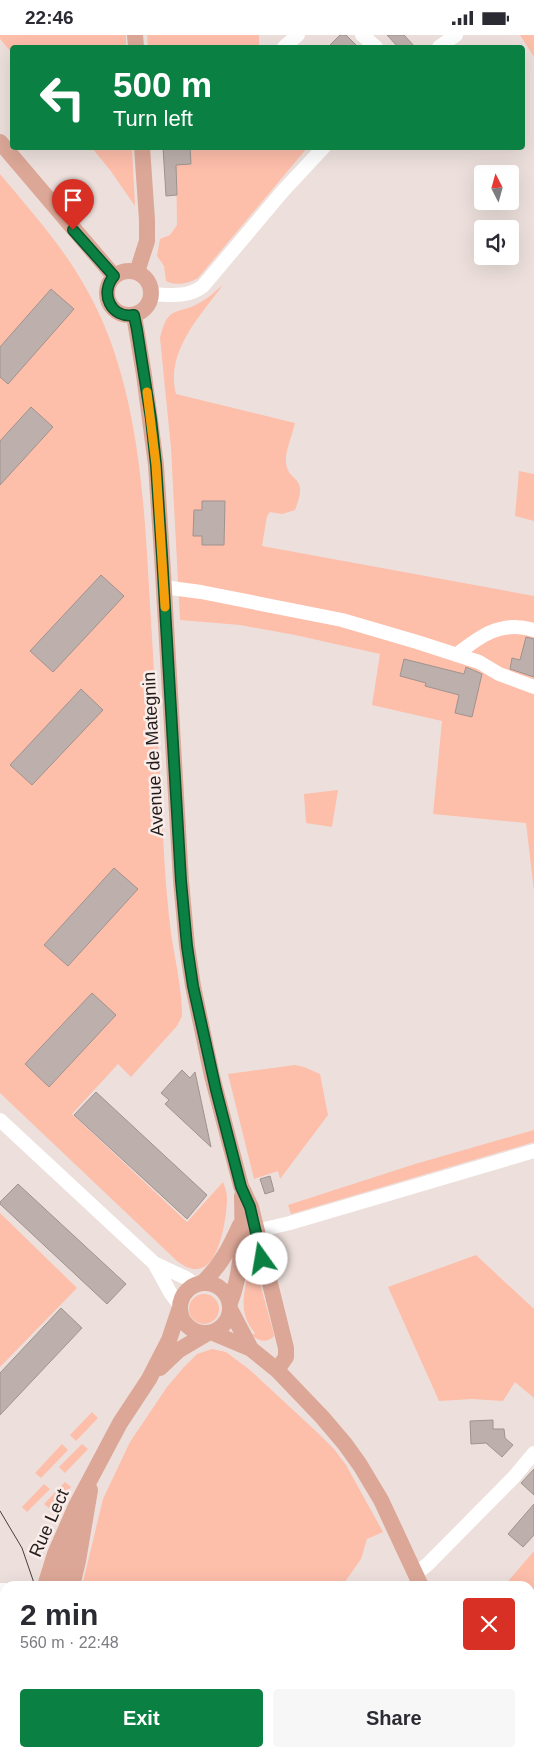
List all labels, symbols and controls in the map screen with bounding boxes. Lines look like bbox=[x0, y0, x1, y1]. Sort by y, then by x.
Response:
text: 22:46 bbox=[25, 7, 74, 28]
icon: left bbox=[30, 65, 95, 130]
text: 500 m bbox=[113, 65, 212, 104]
text: Turn left bbox=[113, 106, 193, 131]
north arrow bbox=[474, 165, 519, 210]
map controls bbox=[474, 165, 519, 265]
pin bbox=[52, 179, 94, 230]
icon: arrive bbox=[59, 186, 87, 214]
button: sound bbox=[474, 220, 519, 265]
street label: Avenue de Mategnin bbox=[139, 671, 167, 837]
position arrow bbox=[235, 1232, 287, 1284]
street label: Rue Lect bbox=[25, 1486, 73, 1560]
text: 2 min bbox=[20, 1598, 98, 1631]
button: close bbox=[463, 1598, 515, 1650]
text: 560 m · 22:48 bbox=[20, 1634, 119, 1651]
button: Exit bbox=[20, 1689, 263, 1747]
button: Share bbox=[273, 1689, 515, 1747]

